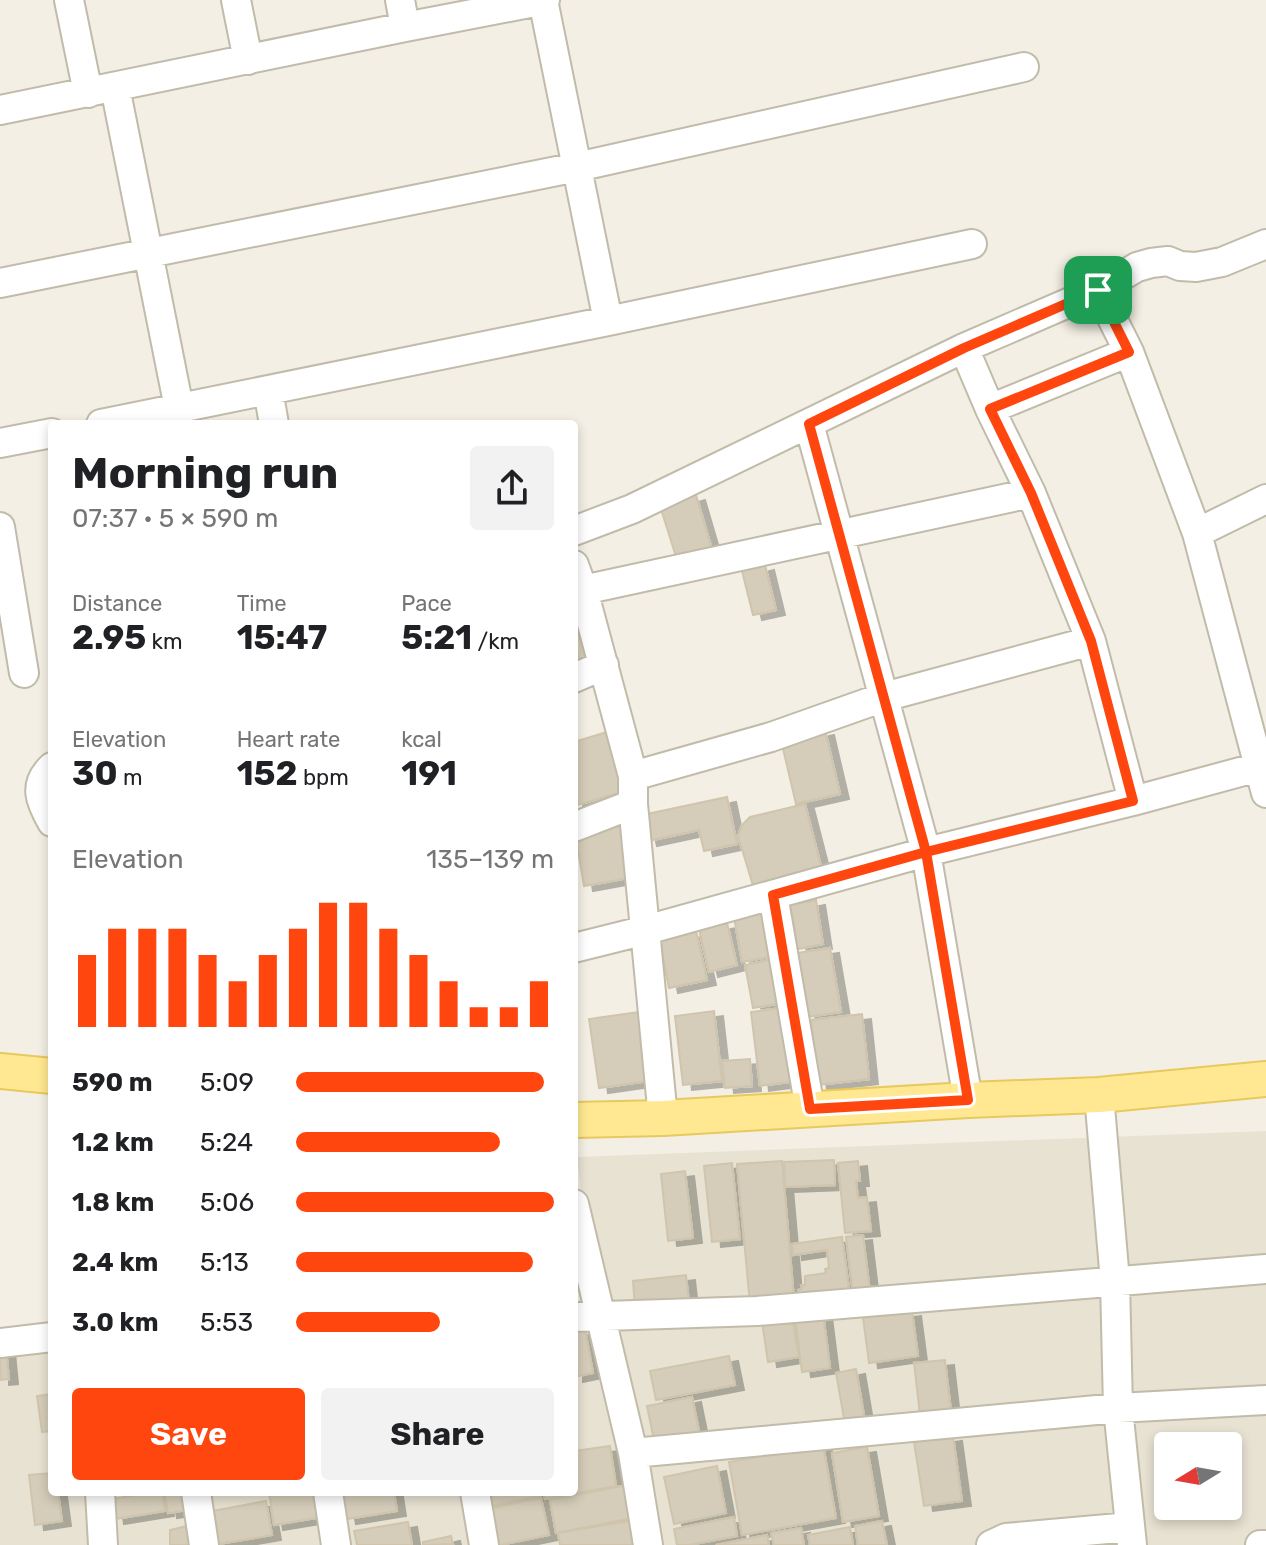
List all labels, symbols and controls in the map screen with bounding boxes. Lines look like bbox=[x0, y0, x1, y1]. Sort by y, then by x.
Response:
pin bbox=[1064, 256, 1132, 324]
icon: arrive bbox=[1076, 268, 1120, 312]
button: share bbox=[470, 446, 554, 530]
text: Morning run bbox=[72, 447, 338, 499]
text: 07:37 · 5 × 590 m bbox=[72, 503, 278, 534]
text: Distance bbox=[72, 590, 162, 617]
text: Time bbox=[237, 590, 287, 617]
text: Pace bbox=[401, 590, 452, 617]
text: 2.95 bbox=[72, 617, 146, 658]
text: 15:47 bbox=[237, 617, 327, 658]
text: 5:21 bbox=[401, 617, 472, 658]
text: km bbox=[146, 628, 182, 655]
text: /km bbox=[472, 628, 519, 655]
text: Elevation bbox=[72, 726, 166, 753]
text: Heart rate bbox=[237, 726, 340, 753]
text: kcal bbox=[401, 726, 442, 753]
text: 30 bbox=[72, 753, 118, 794]
text: 152 bbox=[237, 753, 298, 794]
text: 191 bbox=[401, 753, 457, 794]
text: m bbox=[118, 764, 142, 791]
text: bpm bbox=[298, 764, 349, 791]
text: Elevation bbox=[72, 844, 183, 875]
text: 135–139 m bbox=[426, 844, 554, 875]
text: 590 m bbox=[72, 1067, 153, 1098]
text: 5:09 bbox=[200, 1067, 254, 1098]
text: 1.2 km bbox=[72, 1127, 154, 1158]
text: 5:24 bbox=[200, 1127, 253, 1158]
text: 1.8 km bbox=[72, 1187, 154, 1218]
text: 5:06 bbox=[200, 1187, 254, 1218]
text: 2.4 km bbox=[72, 1247, 158, 1278]
text: 5:13 bbox=[200, 1247, 249, 1278]
text: 3.0 km bbox=[72, 1307, 159, 1338]
text: 5:53 bbox=[200, 1307, 253, 1338]
button: Save bbox=[72, 1388, 305, 1480]
button: Share bbox=[321, 1388, 554, 1480]
north arrow bbox=[1154, 1432, 1242, 1520]
map controls bbox=[1154, 1432, 1242, 1520]

